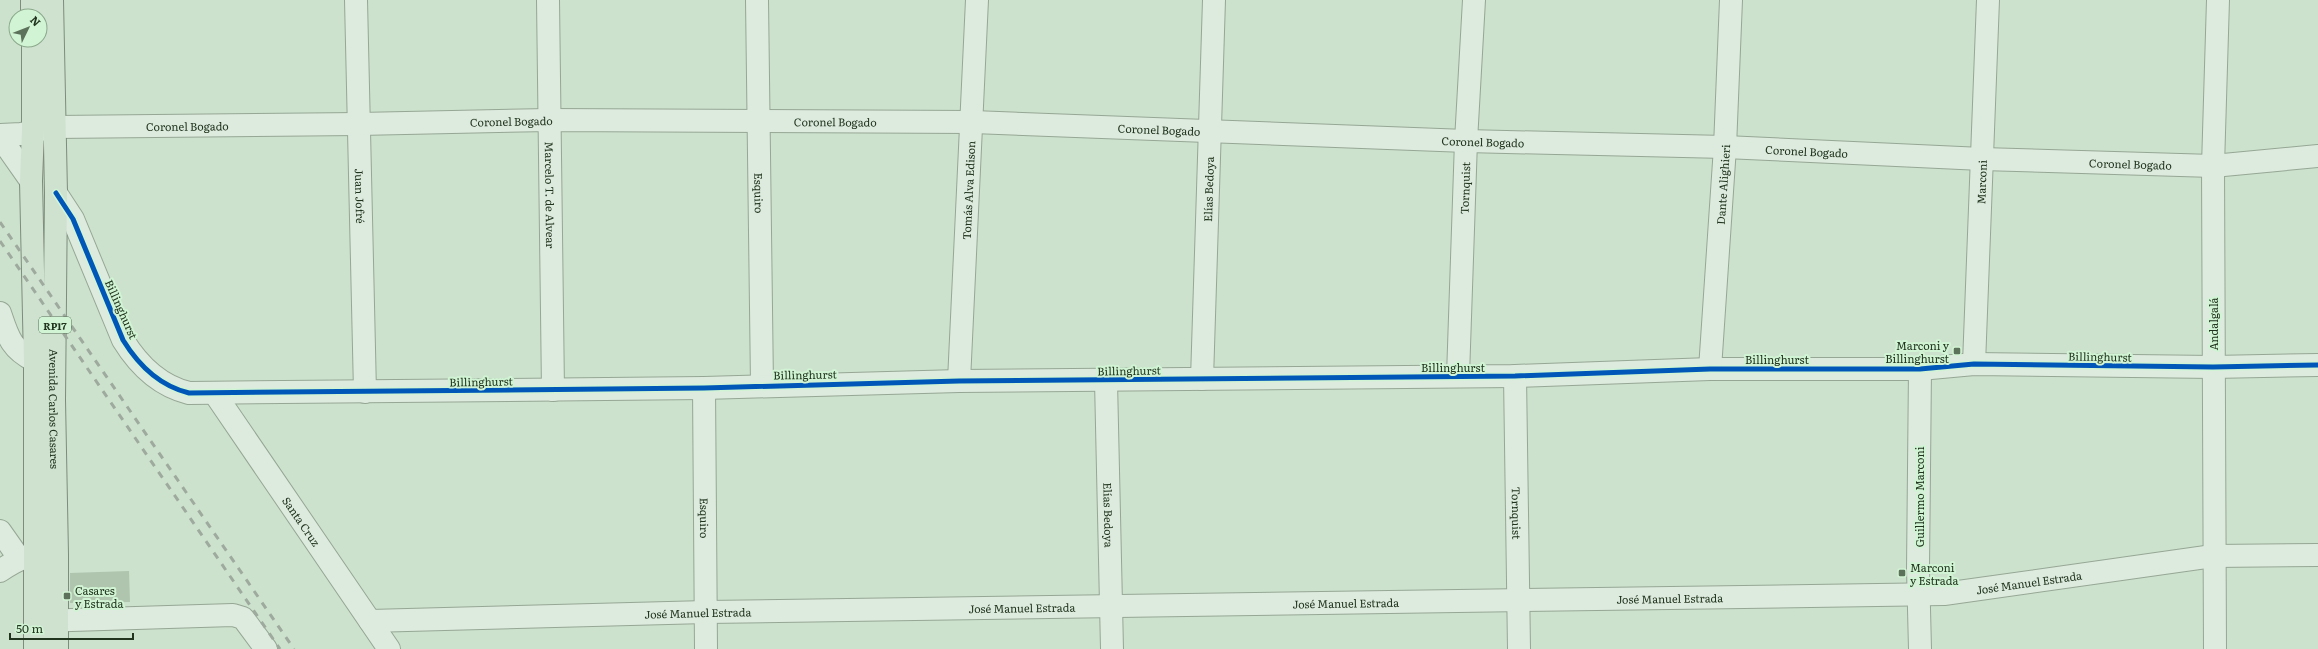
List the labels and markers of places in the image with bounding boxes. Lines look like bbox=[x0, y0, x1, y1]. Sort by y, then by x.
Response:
place label: Marconi y Billinghurst bbox=[1885, 337, 1950, 366]
marker: Marconi y Billinghurst bbox=[1952, 346, 1962, 356]
place label: Marconi y Estrada bbox=[1910, 559, 1958, 588]
marker: Marconi y Estrada bbox=[1897, 568, 1907, 578]
place label: Casares y Estrada bbox=[75, 582, 123, 611]
marker: Casares y Estrada bbox=[62, 591, 72, 601]

